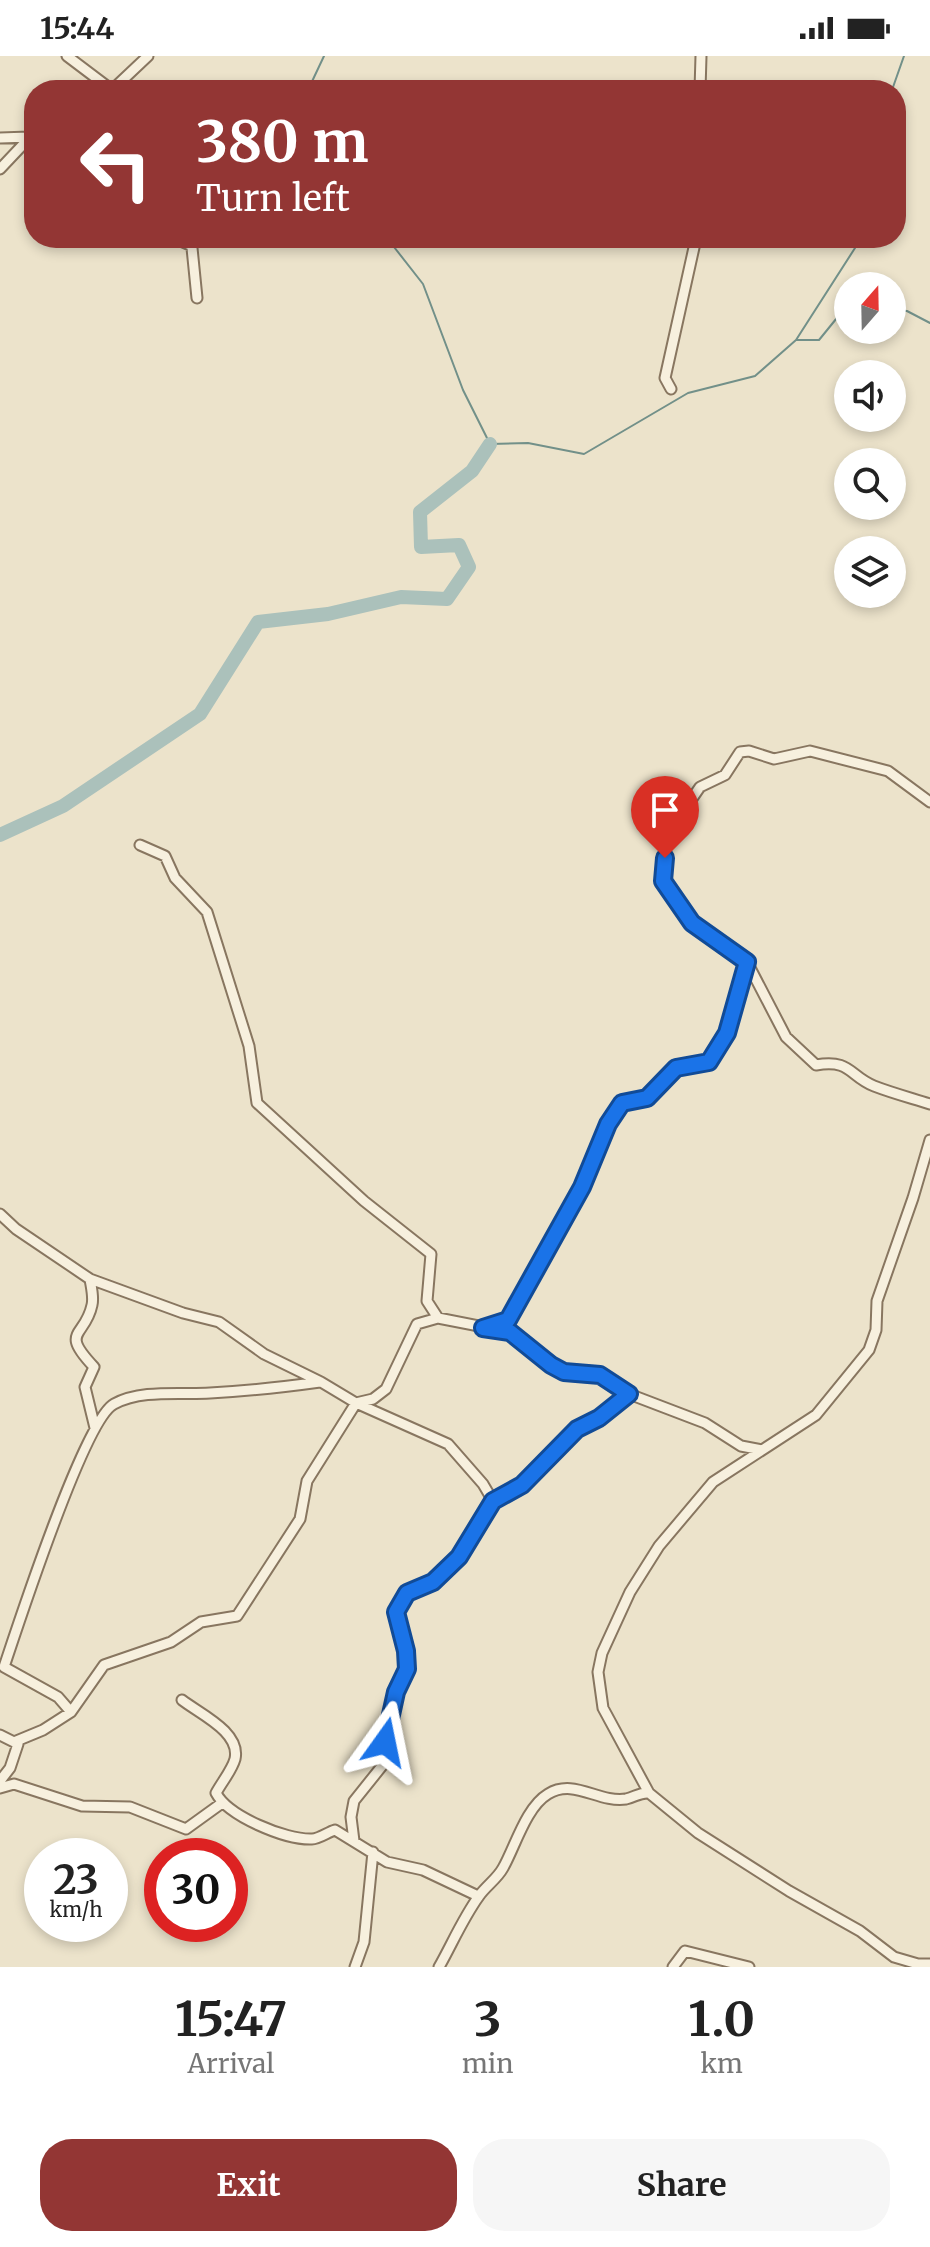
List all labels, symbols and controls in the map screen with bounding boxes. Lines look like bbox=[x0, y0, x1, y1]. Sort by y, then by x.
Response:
text: 15:44 bbox=[40, 9, 114, 47]
text: 380 m bbox=[196, 107, 369, 177]
icon: left bbox=[64, 112, 168, 216]
text: Turn left bbox=[196, 176, 350, 221]
north arrow bbox=[834, 272, 906, 344]
map controls bbox=[834, 272, 906, 608]
button: sound bbox=[834, 360, 906, 432]
button: search bbox=[834, 448, 906, 520]
button: layers bbox=[834, 536, 906, 608]
pin bbox=[631, 776, 699, 858]
icon: arrive bbox=[643, 788, 687, 832]
position arrow bbox=[343, 1700, 427, 1784]
speed limit sign: 30 bbox=[144, 1838, 248, 1942]
text: 23 bbox=[53, 1855, 99, 1905]
text: km/h bbox=[50, 1897, 102, 1922]
text: 15:47 bbox=[175, 1989, 287, 2049]
text: 3 bbox=[474, 1989, 501, 2049]
text: 1.0 bbox=[688, 1989, 755, 2049]
text: Arrival bbox=[188, 2047, 274, 2080]
text: min bbox=[462, 2047, 513, 2080]
text: km bbox=[701, 2047, 743, 2080]
button: Exit bbox=[40, 2139, 457, 2231]
button: Share bbox=[473, 2139, 890, 2231]

